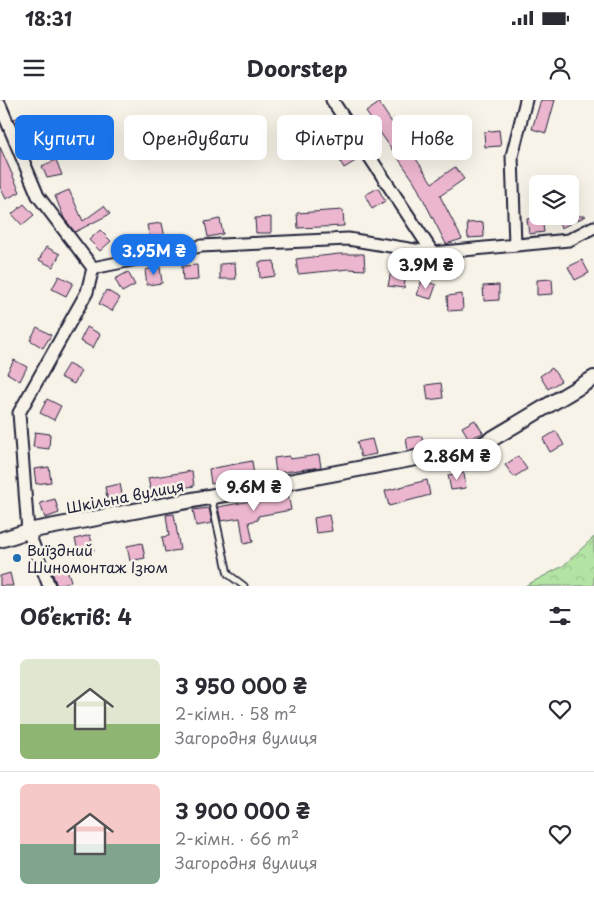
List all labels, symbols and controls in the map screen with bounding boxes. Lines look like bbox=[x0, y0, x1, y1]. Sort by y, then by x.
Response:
text: 18:31 bbox=[25, 4, 72, 32]
text: Doorstep bbox=[246, 51, 348, 84]
icon: menu bbox=[20, 54, 48, 82]
icon: person bbox=[546, 54, 574, 82]
chip: Купити bbox=[15, 115, 114, 160]
chip: Орендувати bbox=[124, 115, 267, 160]
chip: Фільтри bbox=[277, 115, 382, 160]
chip: Нове bbox=[392, 115, 472, 160]
map controls bbox=[529, 175, 579, 225]
button: layers bbox=[529, 175, 579, 225]
pin: 3.95M ₴ bbox=[108, 234, 200, 276]
text: 3.95M ₴ bbox=[122, 238, 186, 262]
pin: 3.9M ₴ bbox=[385, 248, 467, 290]
text: 3.9M ₴ bbox=[399, 252, 453, 276]
pin: 2.86M ₴ bbox=[411, 438, 503, 481]
text: 2.86M ₴ bbox=[423, 443, 491, 467]
pin: 9.6M ₴ bbox=[213, 470, 295, 512]
street label: Шкільна вулиця bbox=[64, 473, 186, 519]
text: 9.6M ₴ bbox=[227, 474, 281, 498]
place label: Виїздний Шиномонтаж Ізюм bbox=[27, 538, 168, 578]
marker: Виїздний Шиномонтаж Ізюм bbox=[11, 552, 23, 564]
text: Об’єктів: 4 bbox=[20, 600, 132, 632]
icon: filters bbox=[546, 602, 574, 630]
text: 3 950 000 ₴ bbox=[175, 669, 307, 701]
icon: home bbox=[60, 679, 120, 739]
icon: heart bbox=[546, 695, 574, 723]
text: 2-кімн. · 58 m² bbox=[175, 701, 297, 725]
text: Загородня вулиця bbox=[175, 725, 318, 749]
text: 3 900 000 ₴ bbox=[175, 794, 310, 826]
icon: home bbox=[60, 804, 120, 864]
icon: heart bbox=[546, 820, 574, 848]
text: 2-кімн. · 66 m² bbox=[175, 826, 299, 850]
text: Загородня вулиця bbox=[175, 850, 318, 874]

